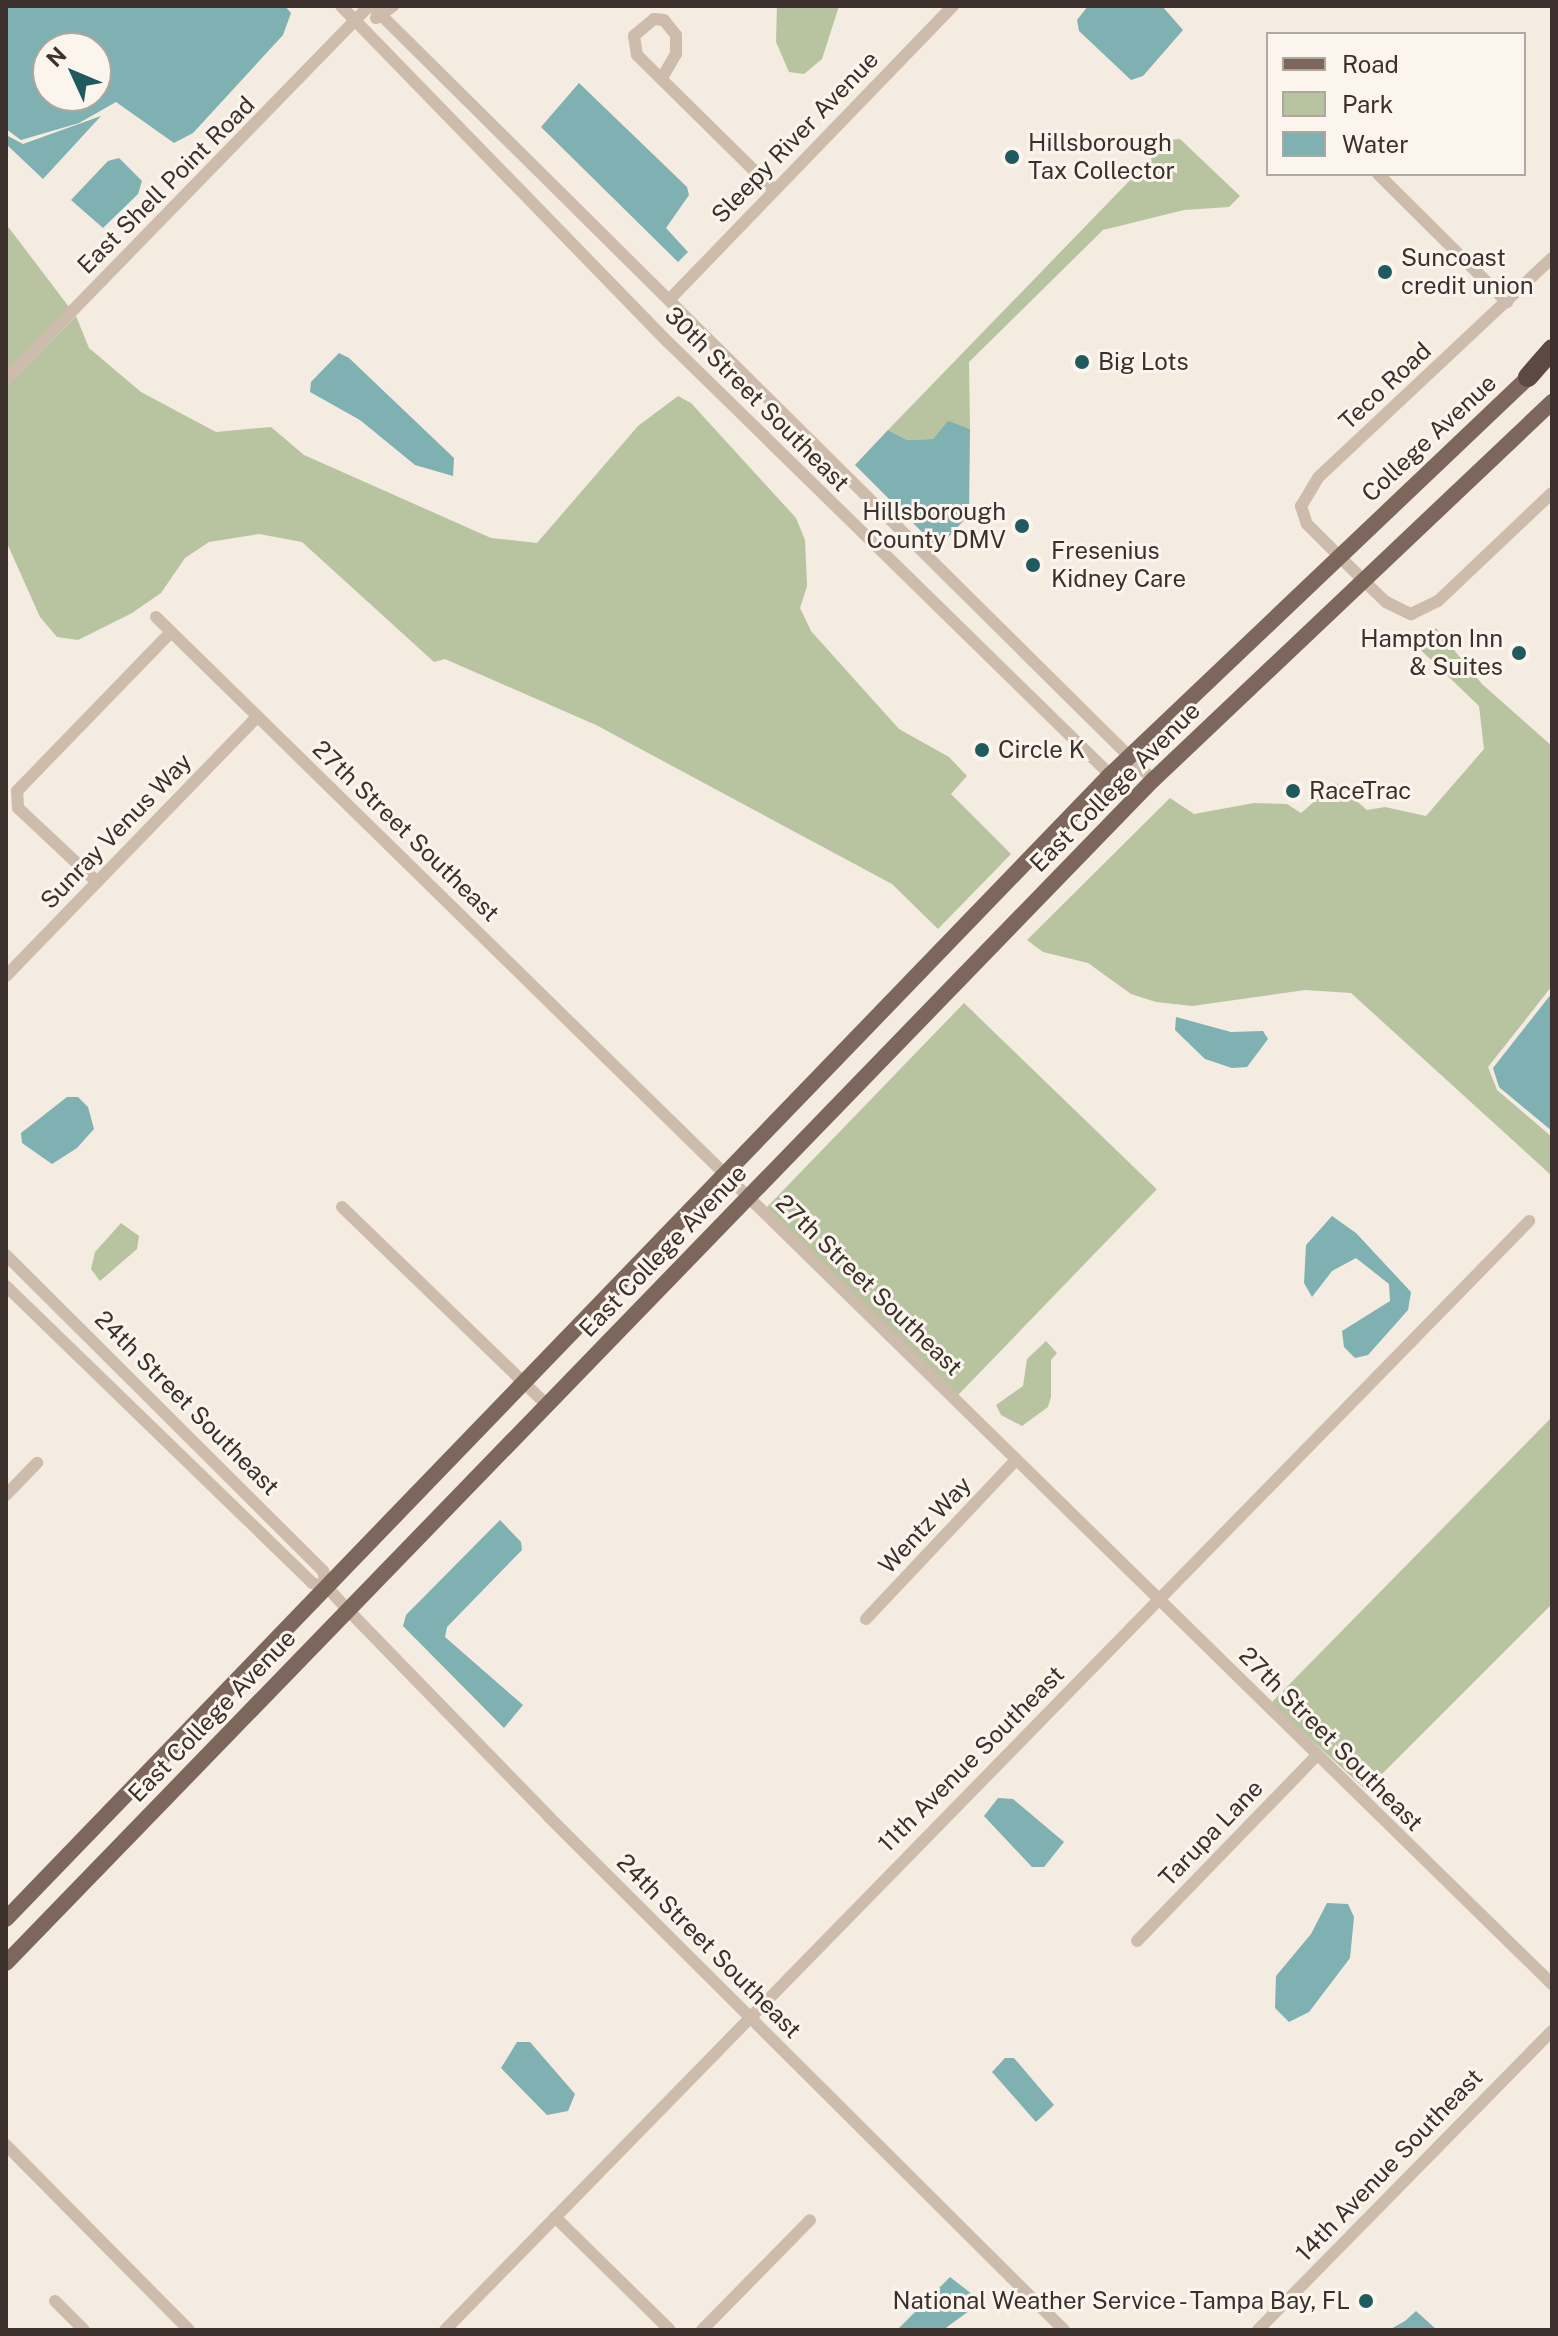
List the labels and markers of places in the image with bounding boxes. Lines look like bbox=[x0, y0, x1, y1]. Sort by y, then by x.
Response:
place label: Hillsborough Tax Collector bbox=[1028, 129, 1175, 185]
marker: Hillsborough Tax Collector bbox=[1003, 148, 1021, 166]
place label: Suncoast credit union bbox=[1401, 244, 1534, 300]
marker: Suncoast credit union bbox=[1376, 263, 1394, 281]
place label: Big Lots bbox=[1098, 348, 1189, 376]
marker: Big Lots bbox=[1073, 353, 1091, 371]
place label: Hillsborough County DMV bbox=[862, 498, 1006, 554]
marker: Hillsborough County DMV bbox=[1013, 517, 1031, 535]
place label: Fresenius Kidney Care bbox=[1051, 537, 1186, 593]
marker: Fresenius Kidney Care bbox=[1022, 554, 1044, 576]
place label: Hampton Inn & Suites bbox=[1360, 625, 1503, 681]
marker: Hampton Inn & Suites bbox=[1510, 644, 1528, 662]
place label: Circle K bbox=[998, 736, 1085, 764]
marker: Circle K bbox=[973, 741, 991, 759]
place label: RaceTrac bbox=[1309, 777, 1411, 805]
marker: RaceTrac bbox=[1284, 782, 1302, 800]
place label: National Weather Service - Tampa Bay, FL bbox=[885, 2287, 1350, 2315]
marker: National Weather Service - Tampa Bay, FL bbox=[1357, 2292, 1375, 2310]

